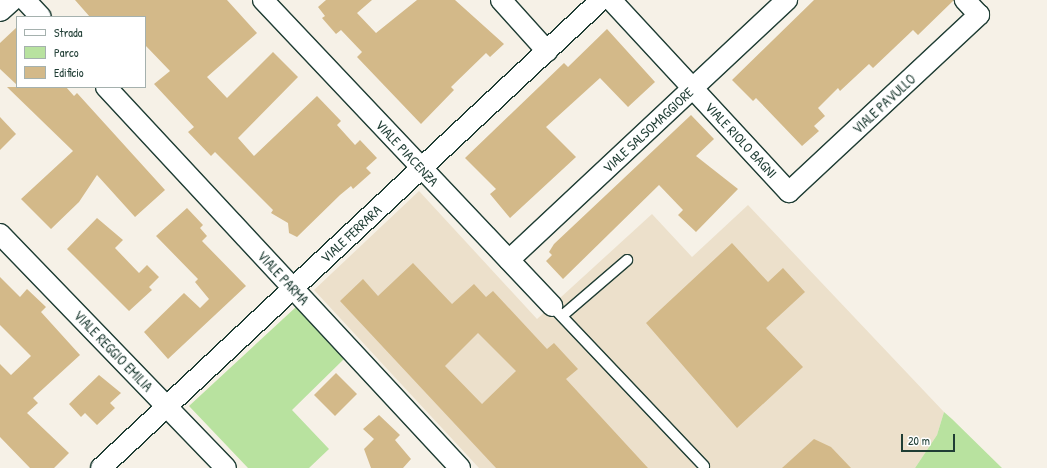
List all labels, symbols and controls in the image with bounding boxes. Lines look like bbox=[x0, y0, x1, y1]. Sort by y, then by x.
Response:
legend bbox=[16, 16, 146, 88]
text: Strada bbox=[54, 24, 82, 41]
text: Parco bbox=[54, 44, 79, 61]
text: Edificio bbox=[54, 64, 84, 81]
street label: VIALE PAVULLO bbox=[849, 71, 919, 137]
street label: VIALE SALSOMAGGIORE bbox=[599, 84, 697, 176]
street label: VIALE RIOLO BAGNI bbox=[702, 99, 780, 181]
street label: VIALE PIACENZA bbox=[372, 116, 442, 190]
street label: VIALE FERRARA bbox=[317, 202, 385, 266]
street label: VIALE PARMA bbox=[254, 248, 312, 308]
street label: VIALE REGGIO EMILIA bbox=[70, 307, 156, 395]
scale bar bbox=[903, 426, 957, 452]
text: 20 m bbox=[908, 432, 930, 449]

